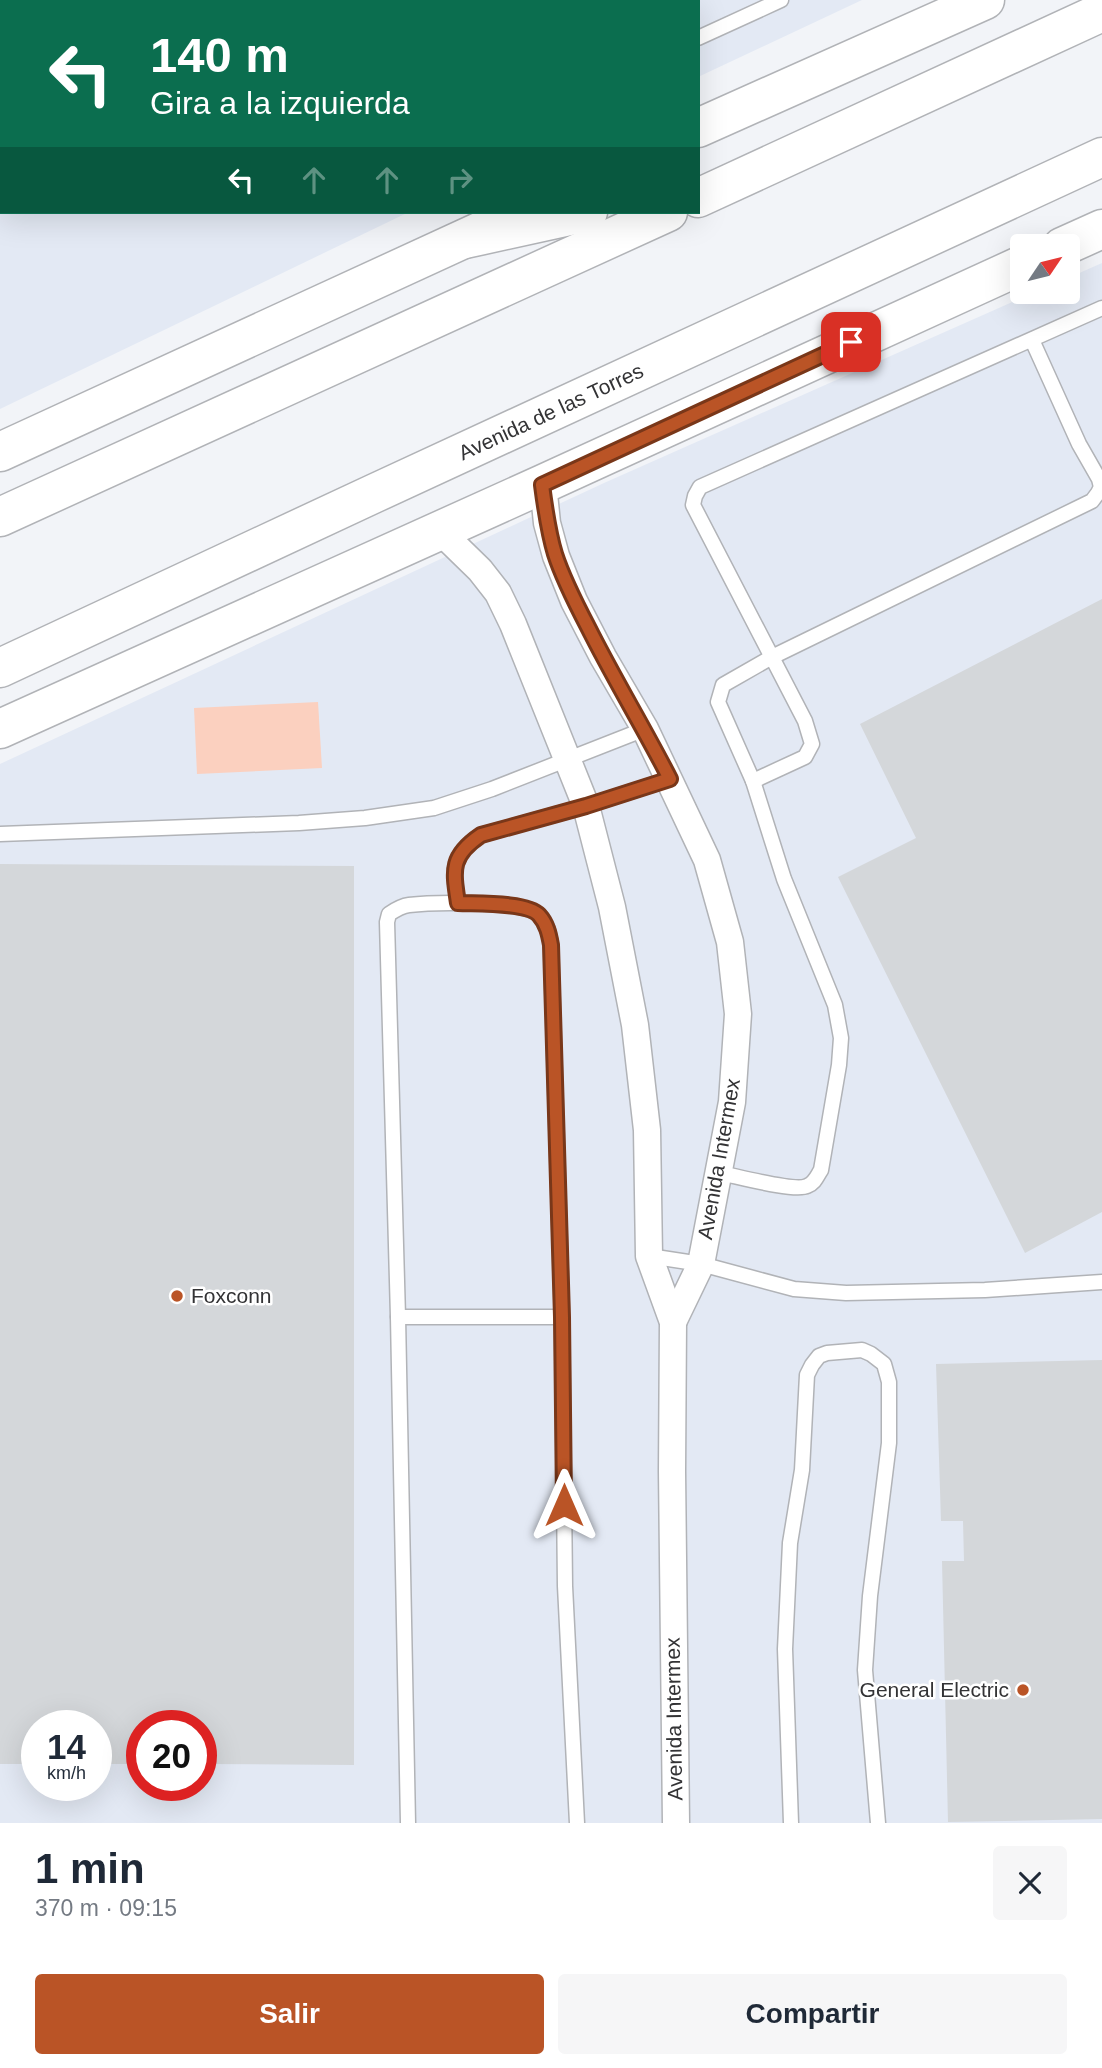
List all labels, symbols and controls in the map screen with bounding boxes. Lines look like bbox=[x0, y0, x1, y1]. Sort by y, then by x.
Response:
icon: left bbox=[35, 28, 126, 119]
text: 140 m bbox=[150, 28, 289, 82]
text: Gira a la izquierda bbox=[150, 85, 410, 121]
icon: left bbox=[222, 161, 260, 199]
icon: ahead bbox=[295, 161, 333, 199]
icon: ahead bbox=[368, 161, 406, 199]
icon: right bbox=[441, 161, 479, 199]
north arrow bbox=[1010, 234, 1080, 304]
map controls bbox=[1010, 234, 1080, 304]
pin bbox=[821, 312, 881, 372]
icon: arrive bbox=[832, 323, 870, 361]
street label: Avenida de las Torres bbox=[455, 359, 647, 464]
street label: Avenida Intermex bbox=[693, 1076, 744, 1241]
place label: Foxconn bbox=[191, 1284, 272, 1307]
marker: Foxconn bbox=[169, 1288, 185, 1304]
position arrow bbox=[527, 1468, 601, 1542]
street label: Avenida Intermex bbox=[661, 1637, 686, 1801]
place label: General Electric bbox=[860, 1678, 1009, 1701]
marker: General Electric bbox=[1015, 1682, 1031, 1698]
speed limit sign: 20 bbox=[126, 1710, 217, 1801]
text: 14 bbox=[47, 1727, 86, 1766]
text: km/h bbox=[47, 1763, 86, 1783]
text: 1 min bbox=[35, 1845, 145, 1892]
button: close bbox=[993, 1846, 1067, 1920]
text: 370 m · 09:15 bbox=[35, 1895, 177, 1921]
button: Salir bbox=[35, 1974, 544, 2054]
button: Compartir bbox=[558, 1974, 1067, 2054]

